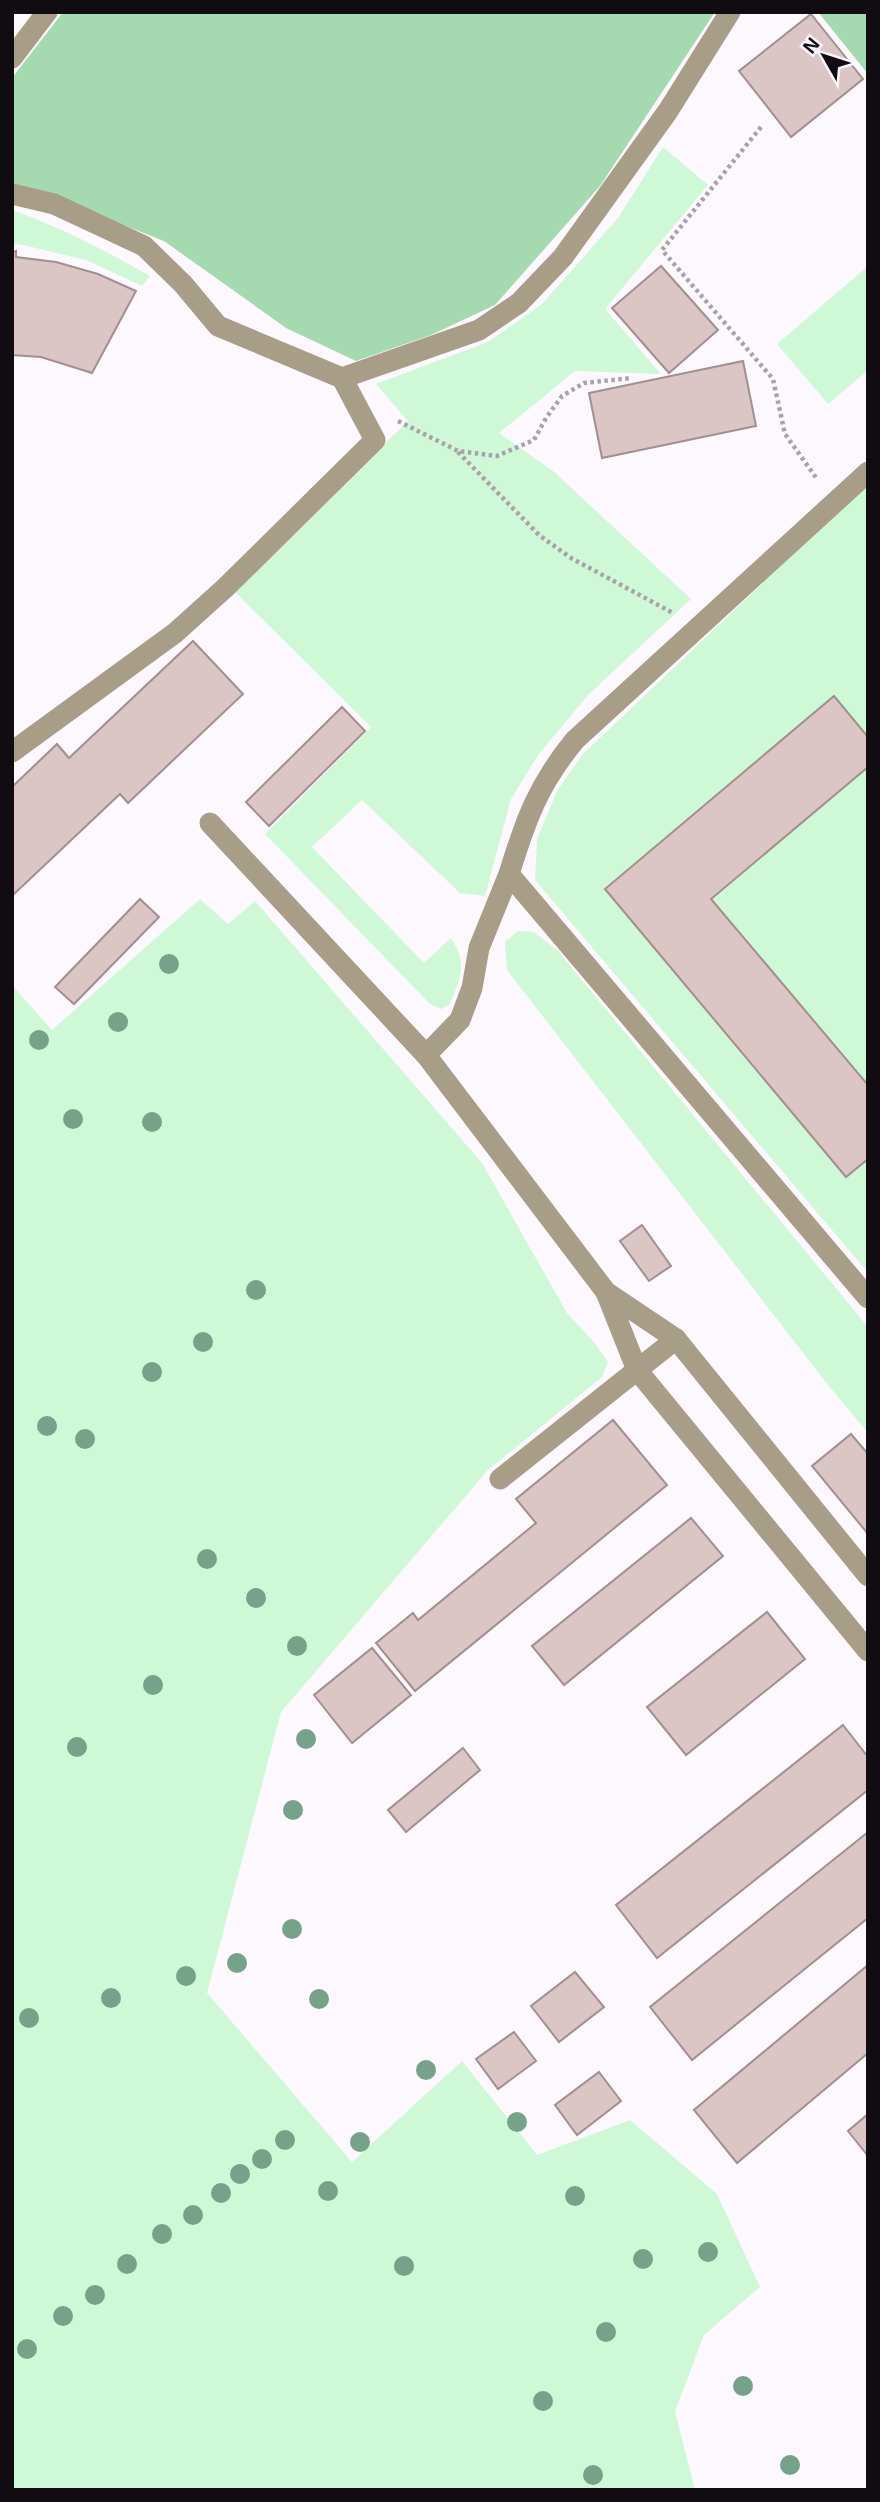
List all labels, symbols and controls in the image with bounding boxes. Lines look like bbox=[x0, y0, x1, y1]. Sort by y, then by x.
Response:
north arrow bbox=[789, 21, 859, 91]
text: N bbox=[799, 34, 824, 58]

